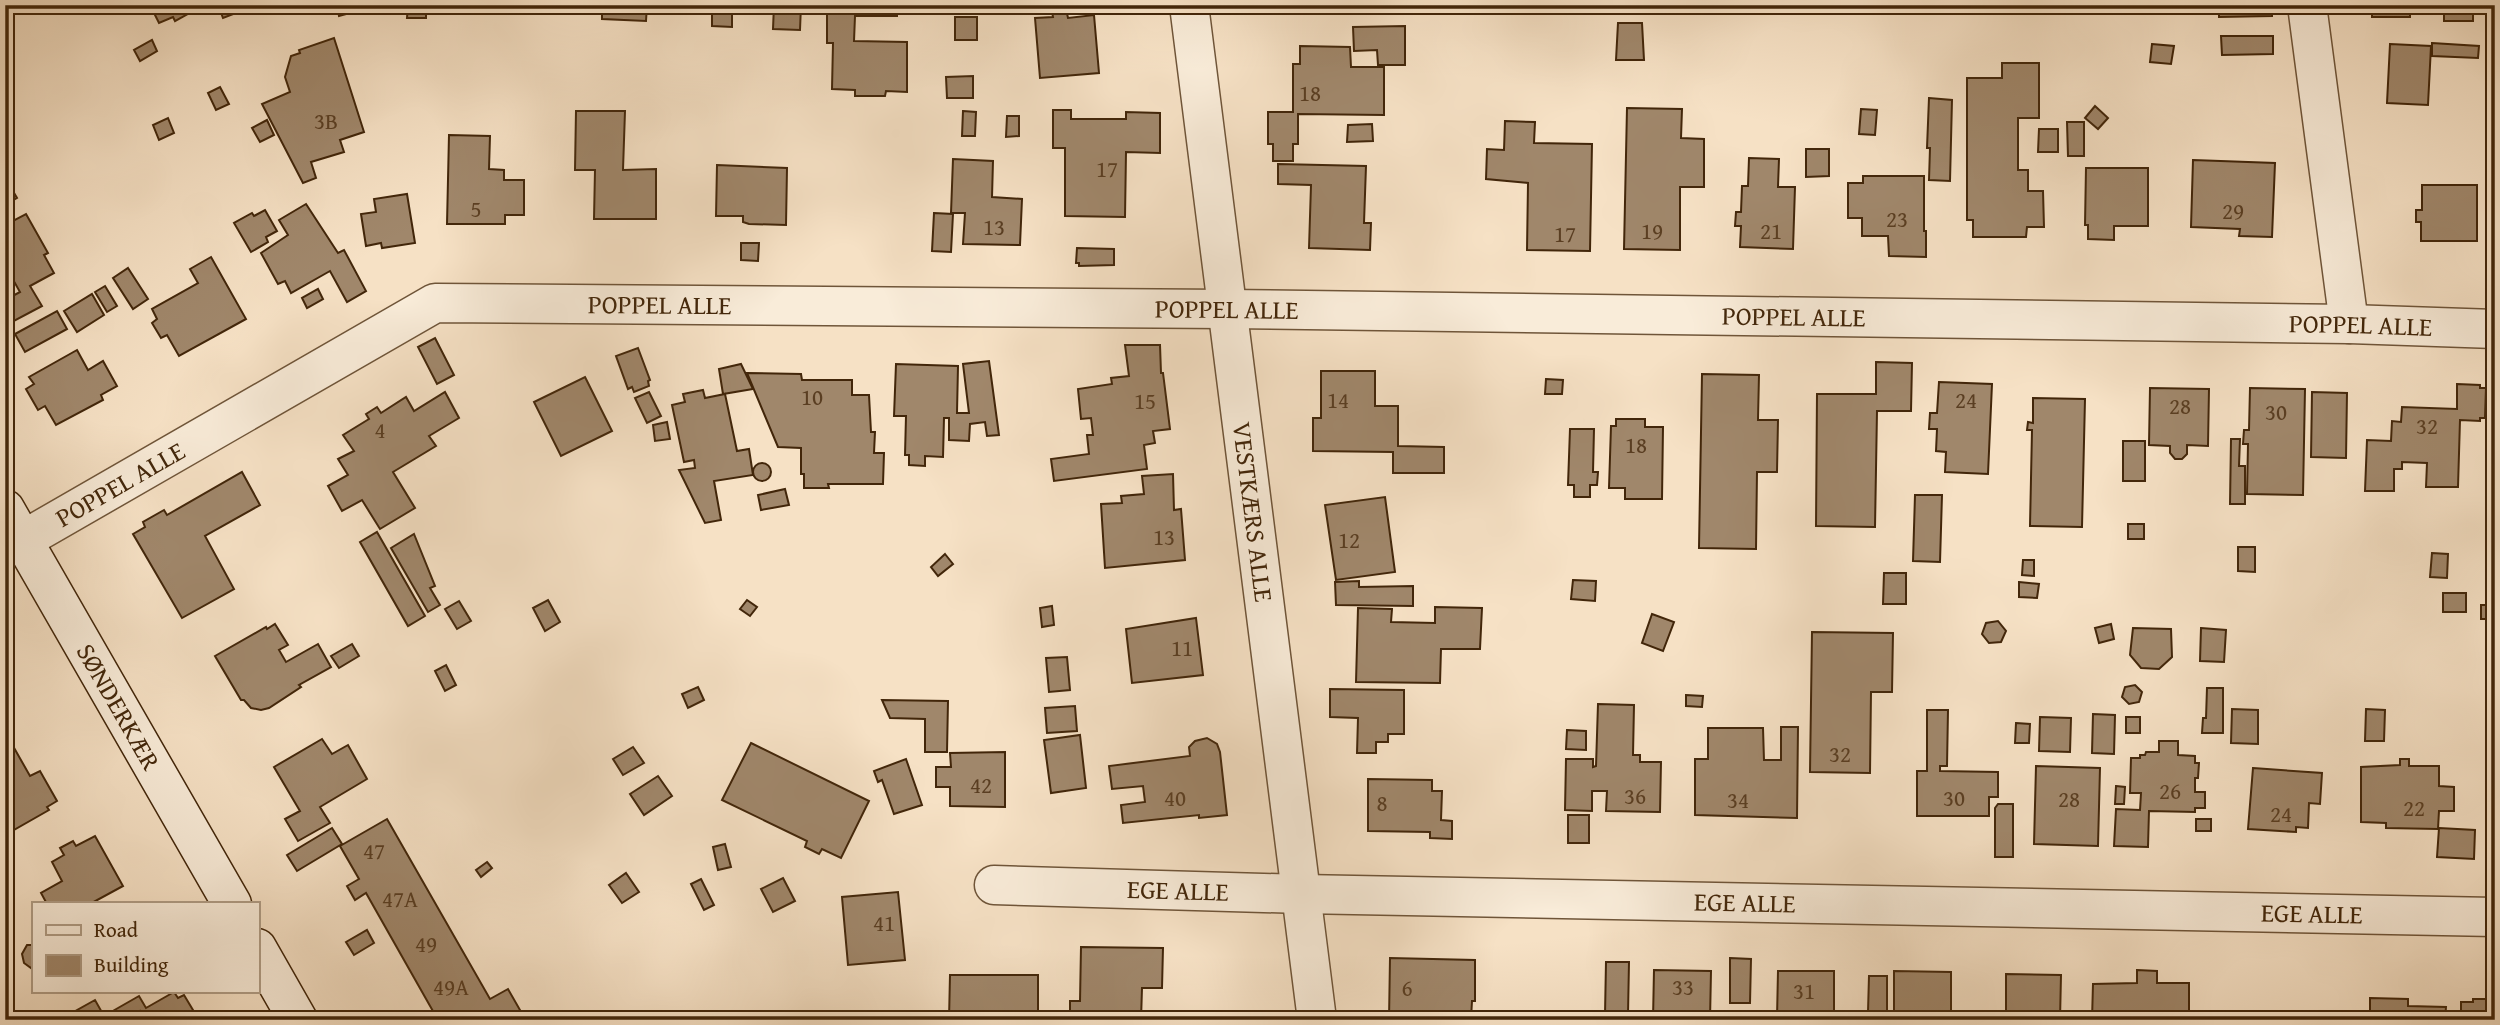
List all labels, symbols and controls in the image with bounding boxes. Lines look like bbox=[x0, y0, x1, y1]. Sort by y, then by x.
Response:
house number: 18 bbox=[1299, 76, 1321, 109]
house number: 3B bbox=[314, 104, 338, 137]
house number: 17 bbox=[1096, 152, 1118, 185]
house number: 5 bbox=[470, 192, 482, 225]
house number: 29 bbox=[2222, 194, 2244, 227]
house number: 23 bbox=[1886, 202, 1908, 235]
house number: 13 bbox=[983, 210, 1005, 243]
house number: 19 bbox=[1641, 214, 1663, 247]
house number: 21 bbox=[1760, 214, 1782, 247]
house number: 17 bbox=[1554, 217, 1576, 250]
street label: POPPEL ALLE bbox=[588, 284, 732, 324]
street label: POPPEL ALLE bbox=[1155, 288, 1299, 329]
street label: POPPEL ALLE bbox=[1722, 296, 1866, 337]
street label: POPPEL ALLE bbox=[2289, 303, 2433, 346]
house number: 10 bbox=[801, 380, 823, 413]
house number: 14 bbox=[1327, 383, 1349, 416]
house number: 24 bbox=[1955, 383, 1977, 416]
house number: 15 bbox=[1134, 384, 1156, 417]
house number: 28 bbox=[2169, 389, 2191, 422]
house number: 30 bbox=[2265, 395, 2287, 428]
house number: 32 bbox=[2416, 409, 2438, 442]
house number: 4 bbox=[374, 413, 386, 446]
street label: VESTKÆRS ALLE bbox=[1223, 420, 1284, 604]
house number: 18 bbox=[1625, 428, 1647, 461]
street label: POPPEL ALLE bbox=[48, 431, 192, 536]
house number: 13 bbox=[1153, 520, 1175, 553]
house number: 12 bbox=[1338, 523, 1360, 556]
house number: 11 bbox=[1171, 631, 1193, 664]
street label: SØNDERKÆR bbox=[67, 636, 171, 777]
house number: 32 bbox=[1829, 737, 1851, 770]
house number: 42 bbox=[970, 768, 992, 801]
house number: 26 bbox=[2159, 774, 2181, 807]
house number: 36 bbox=[1624, 779, 1646, 812]
house number: 40 bbox=[1164, 781, 1186, 814]
house number: 30 bbox=[1943, 781, 1965, 814]
house number: 28 bbox=[2058, 782, 2080, 815]
house number: 34 bbox=[1727, 783, 1749, 816]
house number: 8 bbox=[1376, 786, 1388, 819]
house number: 22 bbox=[2403, 791, 2425, 824]
house number: 24 bbox=[2270, 797, 2292, 830]
house number: 47 bbox=[363, 834, 385, 867]
street label: EGE ALLE bbox=[1127, 869, 1229, 911]
house number: 47A bbox=[382, 882, 418, 915]
street label: EGE ALLE bbox=[1694, 882, 1796, 923]
street label: EGE ALLE bbox=[2260, 892, 2363, 933]
legend bbox=[32, 902, 259, 993]
house number: 41 bbox=[873, 906, 895, 939]
text: Road bbox=[94, 914, 139, 945]
house number: 49 bbox=[415, 927, 437, 960]
text: Building bbox=[94, 949, 169, 980]
house number: 49A bbox=[433, 970, 469, 1003]
house number: 33 bbox=[1672, 970, 1694, 1003]
house number: 6 bbox=[1401, 971, 1413, 1004]
house number: 31 bbox=[1793, 974, 1815, 1007]

